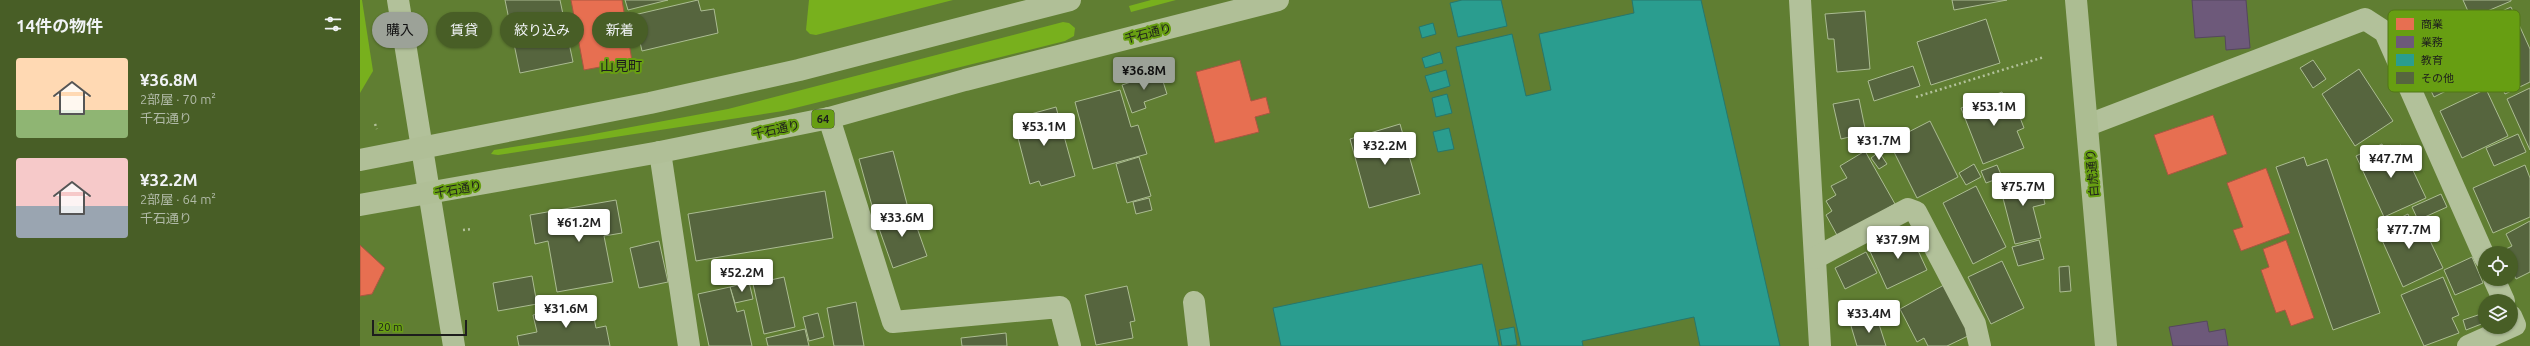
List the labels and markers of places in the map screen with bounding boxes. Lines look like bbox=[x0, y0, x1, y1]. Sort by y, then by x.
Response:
pin: ¥36.8M bbox=[1111, 57, 1177, 91]
pin: ¥53.1M bbox=[1961, 93, 2027, 127]
pin: ¥53.1M bbox=[1011, 113, 1077, 147]
pin: ¥31.7M bbox=[1846, 127, 1912, 161]
pin: ¥32.2M bbox=[1352, 132, 1418, 166]
pin: ¥47.7M bbox=[2358, 145, 2424, 179]
pin: ¥75.7M bbox=[1990, 173, 2056, 207]
pin: ¥33.6M bbox=[869, 204, 935, 238]
pin: ¥61.2M bbox=[546, 209, 612, 243]
pin: ¥77.7M bbox=[2376, 216, 2442, 250]
pin: ¥37.9M bbox=[1865, 226, 1931, 260]
pin: ¥52.2M bbox=[709, 259, 775, 293]
pin: ¥31.6M bbox=[533, 295, 599, 329]
pin: ¥33.4M bbox=[1836, 300, 1902, 334]

